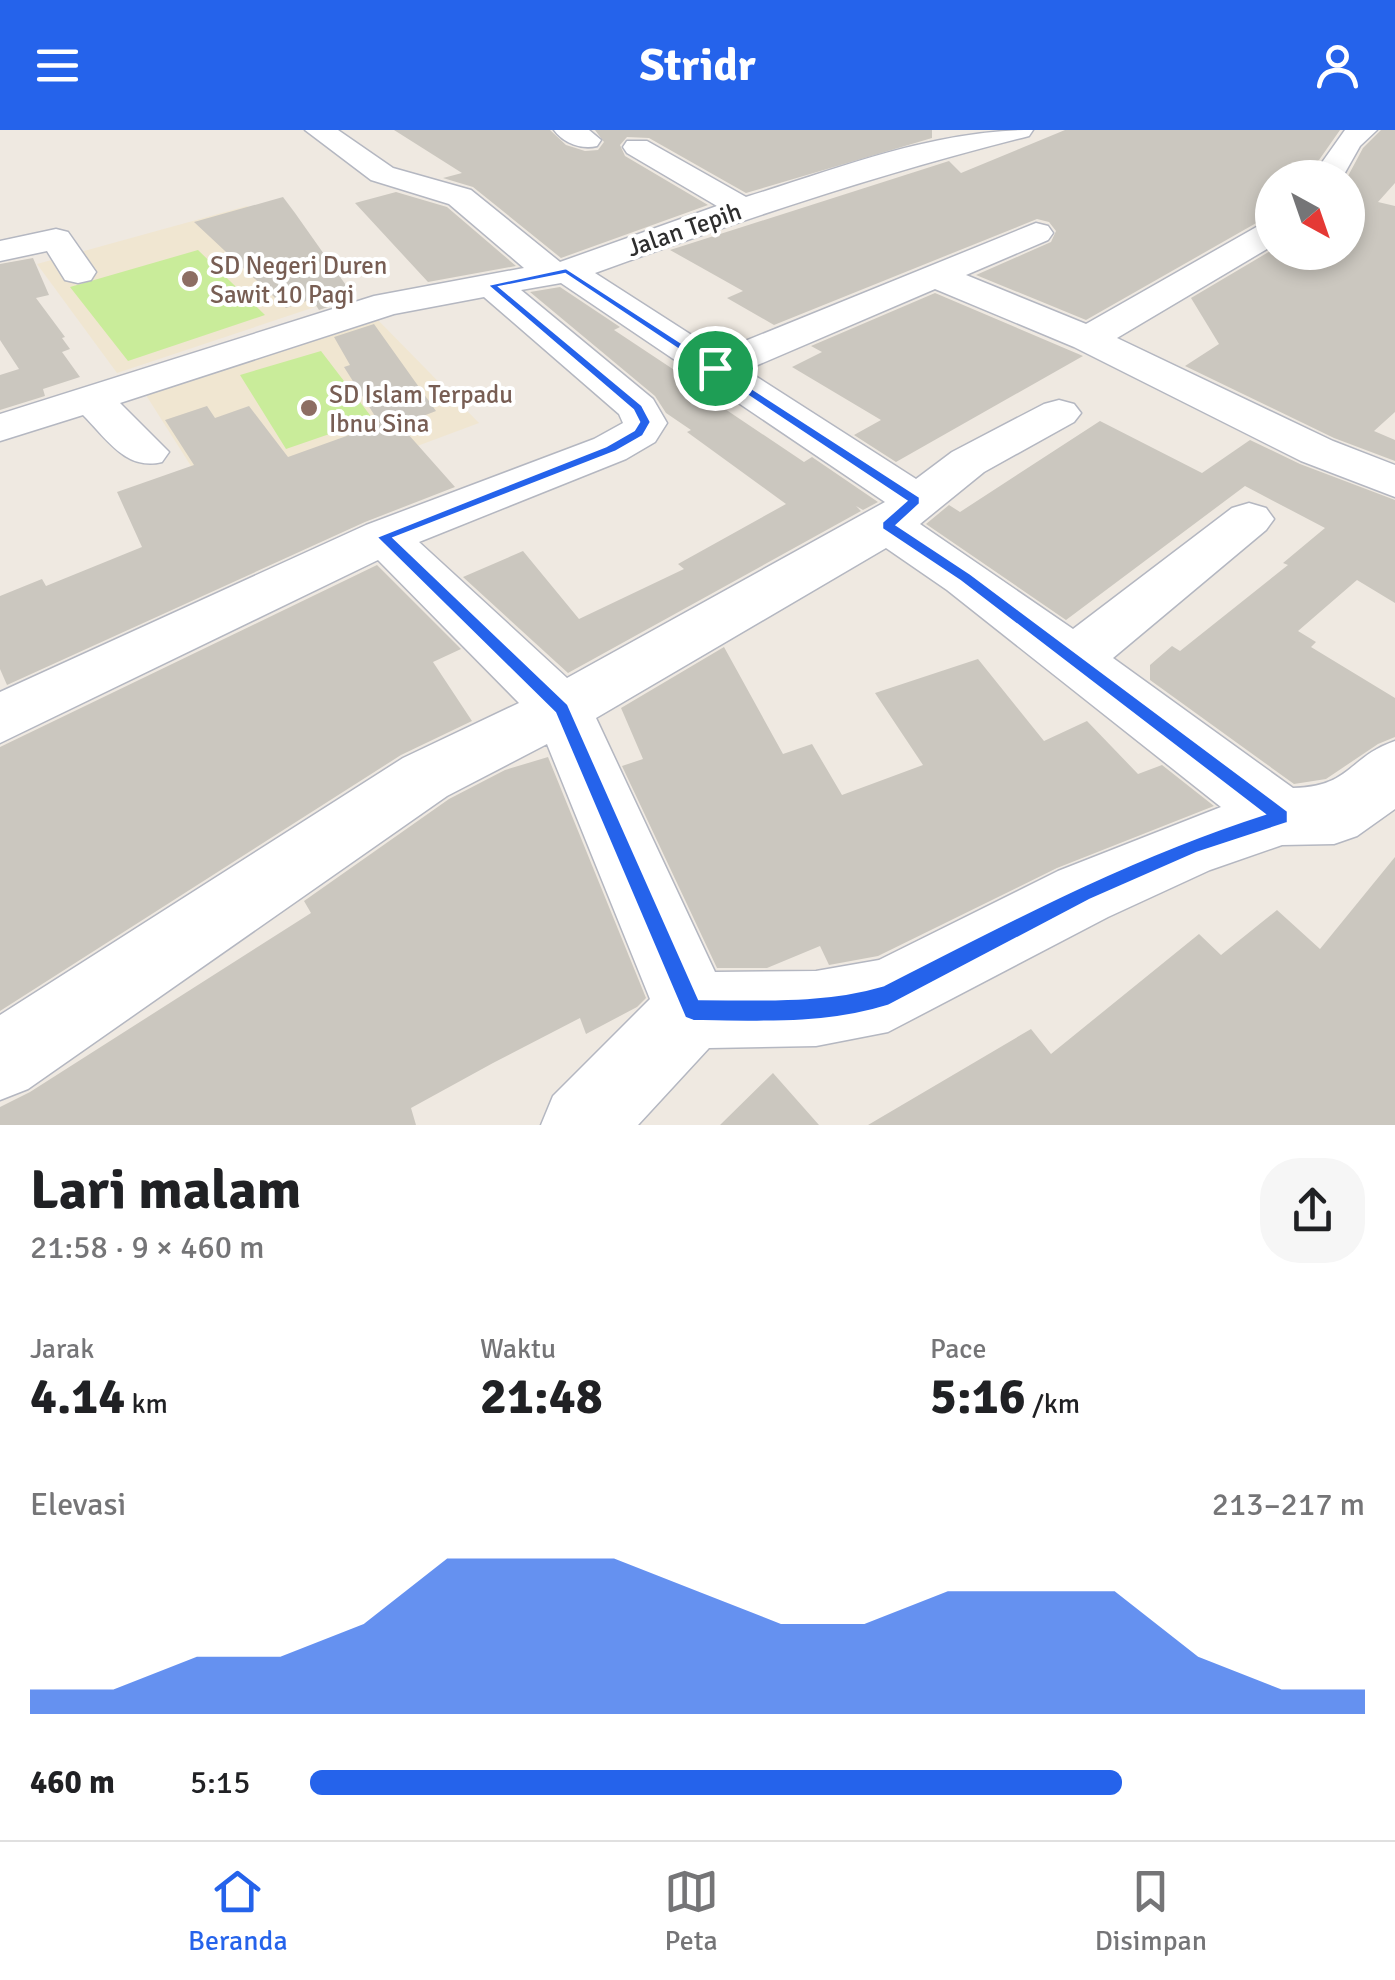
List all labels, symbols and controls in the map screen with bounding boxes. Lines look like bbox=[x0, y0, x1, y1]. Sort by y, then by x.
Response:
icon: menu bbox=[30, 38, 85, 93]
text: Stridr bbox=[639, 38, 756, 93]
icon: person bbox=[1310, 38, 1365, 93]
north arrow bbox=[1255, 160, 1365, 270]
map controls bbox=[1255, 160, 1365, 270]
street label: Jalan Tepih bbox=[623, 195, 745, 263]
place label: SD Negeri Duren Sawit 10 Pagi bbox=[210, 250, 387, 310]
marker: SD Negeri Duren Sawit 10 Pagi bbox=[179, 268, 201, 290]
pin bbox=[673, 326, 758, 411]
icon: arrive bbox=[688, 341, 743, 396]
place label: SD Islam Terpadu Ibnu Sina bbox=[329, 379, 513, 439]
marker: SD Islam Terpadu Ibnu Sina bbox=[298, 397, 320, 419]
text: Lari malam bbox=[30, 1156, 301, 1224]
button: share bbox=[1260, 1158, 1365, 1263]
text: 21:58 · 9 × 460 m bbox=[30, 1228, 265, 1267]
text: Jarak bbox=[30, 1332, 94, 1366]
text: Waktu bbox=[480, 1332, 556, 1366]
text: Pace bbox=[930, 1332, 986, 1366]
text: 4.14 bbox=[30, 1366, 125, 1428]
text: 21:48 bbox=[480, 1366, 603, 1428]
text: 5:16 bbox=[930, 1366, 1026, 1428]
text: km bbox=[125, 1387, 168, 1421]
text: /km bbox=[1026, 1387, 1080, 1421]
text: Elevasi bbox=[30, 1485, 126, 1524]
text: 213–217 m bbox=[1212, 1485, 1365, 1524]
text: 460 m bbox=[30, 1763, 115, 1802]
text: 5:15 bbox=[190, 1763, 250, 1802]
tab: Beranda bbox=[188, 1864, 288, 1958]
tab: Peta bbox=[664, 1864, 719, 1958]
tab: Disimpan bbox=[1095, 1864, 1207, 1958]

